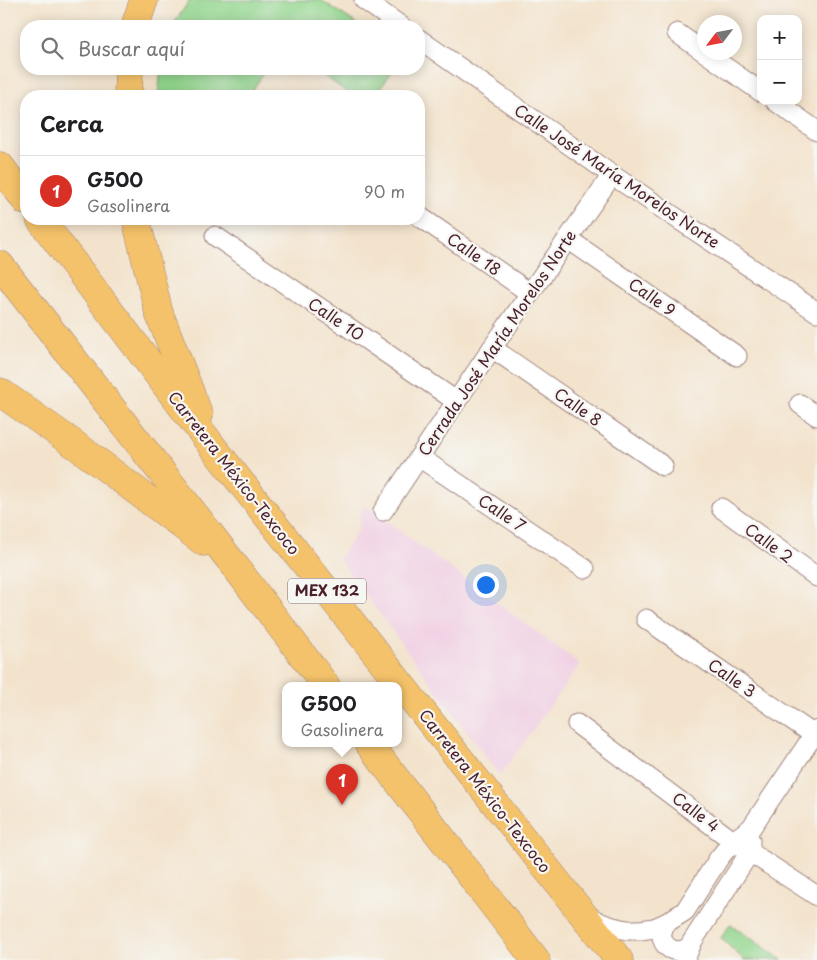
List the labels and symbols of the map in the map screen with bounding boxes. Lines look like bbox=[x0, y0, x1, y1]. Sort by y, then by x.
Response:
north arrow bbox=[697, 15, 742, 60]
street label: Calle José María Morelos Norte bbox=[510, 97, 725, 253]
street label: Cerrada José María Morelos Norte bbox=[411, 224, 581, 460]
street label: Calle 18 bbox=[443, 226, 507, 281]
street label: Calle 9 bbox=[624, 271, 681, 321]
street label: Calle 10 bbox=[304, 291, 369, 346]
street label: Calle 8 bbox=[550, 381, 607, 431]
street label: Carretera México-Texcoco bbox=[163, 385, 306, 559]
street label: Calle 7 bbox=[474, 488, 531, 537]
street label: Calle 2 bbox=[740, 516, 799, 568]
your location bbox=[473, 572, 499, 598]
road number: MEX 132 bbox=[288, 578, 366, 604]
street label: Calle 3 bbox=[704, 652, 762, 703]
street label: Carretera México-Texcoco bbox=[414, 703, 557, 877]
pin: 1 bbox=[326, 764, 358, 805]
street label: Calle 4 bbox=[668, 785, 725, 837]

